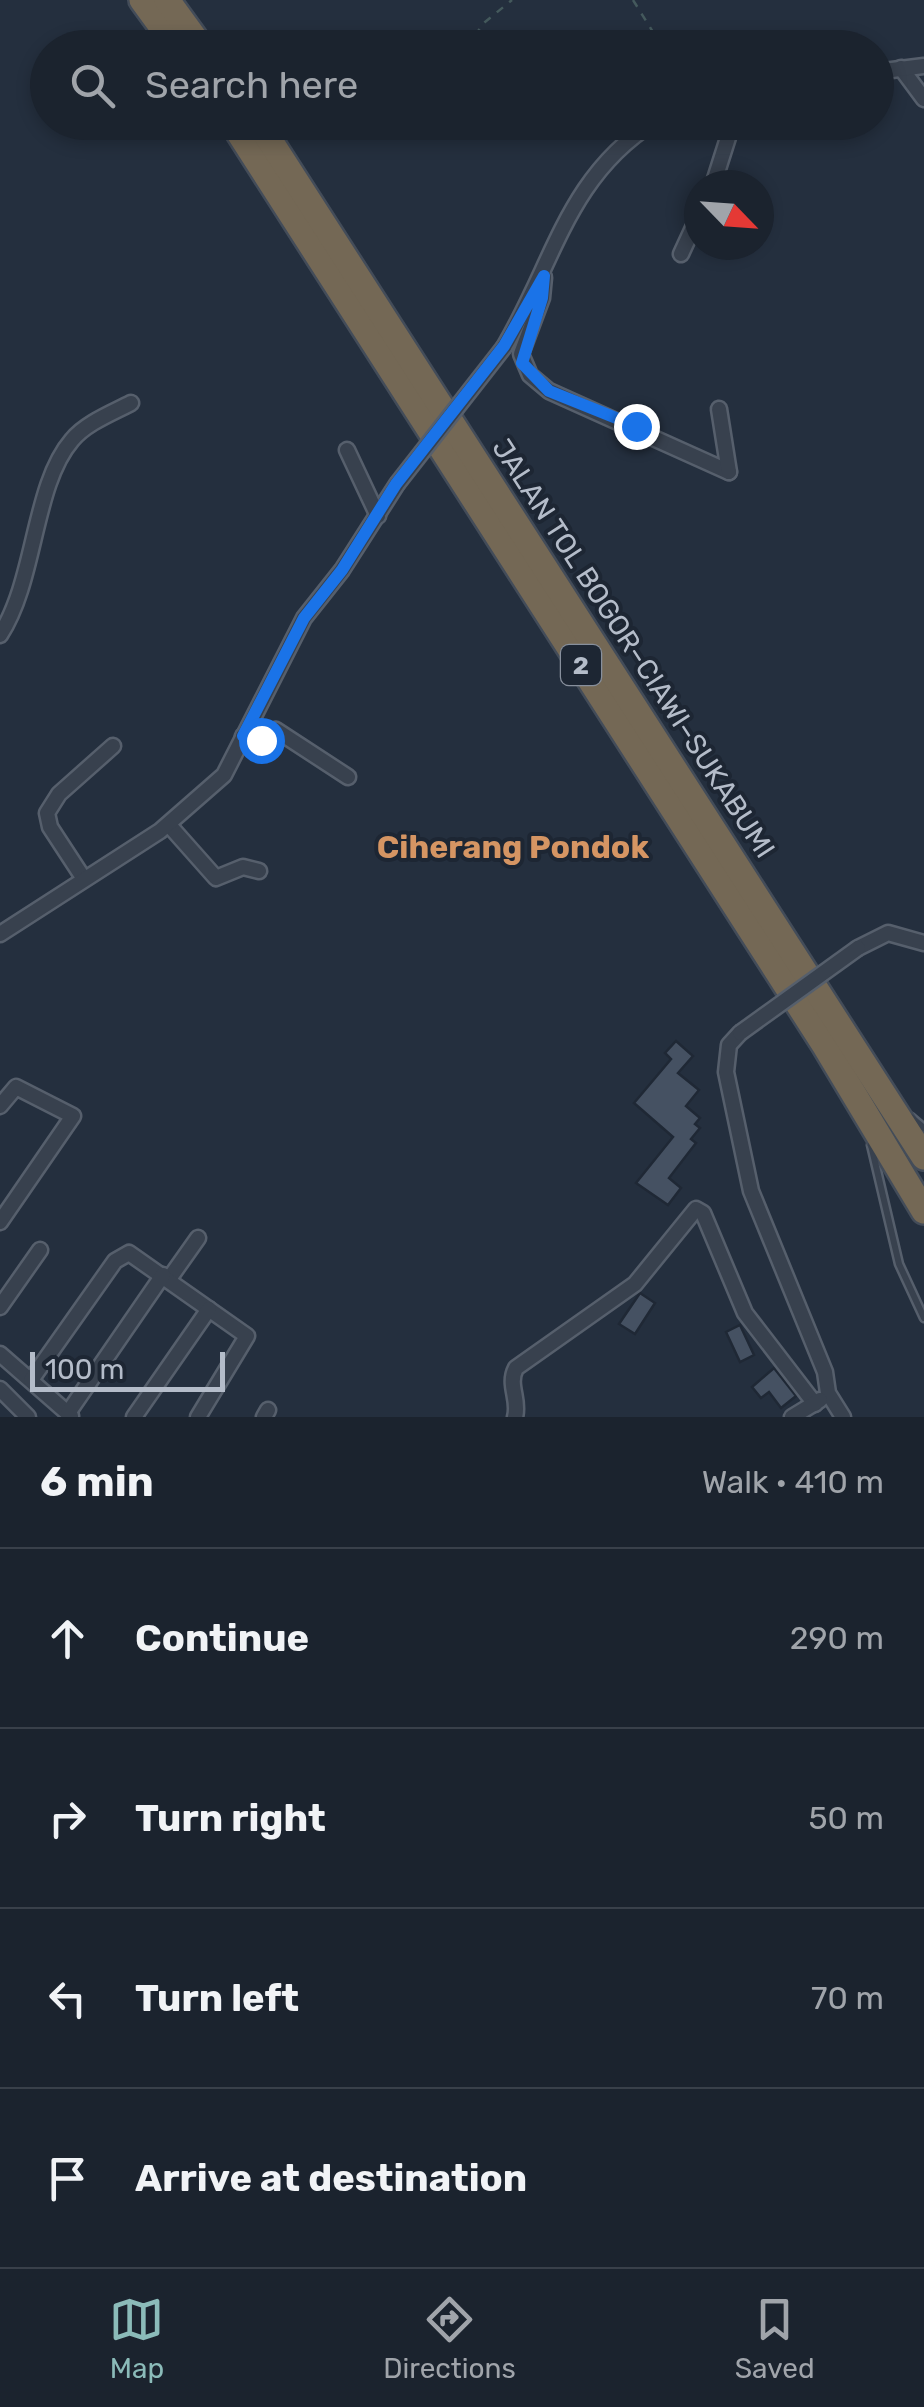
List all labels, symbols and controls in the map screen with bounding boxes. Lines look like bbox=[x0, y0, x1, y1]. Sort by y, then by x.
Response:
search box bbox=[30, 30, 894, 140]
icon: search bbox=[65, 58, 120, 113]
text: Search here bbox=[145, 62, 358, 108]
north arrow bbox=[684, 170, 774, 260]
route end bbox=[614, 404, 660, 450]
street label: JALAN TOL BOGOR–CIAWI–SUKABUMI bbox=[485, 433, 782, 864]
road number: 2 bbox=[561, 645, 601, 685]
route start bbox=[239, 718, 285, 764]
district label: Ciherang Pondok bbox=[377, 828, 649, 866]
scale bar bbox=[30, 1347, 225, 1392]
text: 100 m bbox=[45, 1353, 124, 1386]
text: 6 min bbox=[40, 1457, 154, 1507]
text: Walk · 410 m bbox=[702, 1463, 884, 1501]
icon: ahead bbox=[40, 1611, 95, 1666]
text: Continue bbox=[135, 1615, 309, 1661]
text: 290 m bbox=[790, 1619, 884, 1657]
icon: right bbox=[40, 1791, 95, 1846]
text: Turn right bbox=[135, 1795, 326, 1841]
text: 50 m bbox=[808, 1799, 884, 1837]
icon: left bbox=[40, 1971, 95, 2026]
text: Turn left bbox=[135, 1975, 299, 2021]
text: 70 m bbox=[811, 1979, 884, 2017]
icon: arrive bbox=[40, 2151, 95, 2206]
text: Arrive at destination bbox=[135, 2155, 527, 2201]
tab: Map bbox=[109, 2292, 164, 2385]
tab: Directions bbox=[383, 2292, 516, 2385]
tab: Saved bbox=[735, 2292, 815, 2385]

